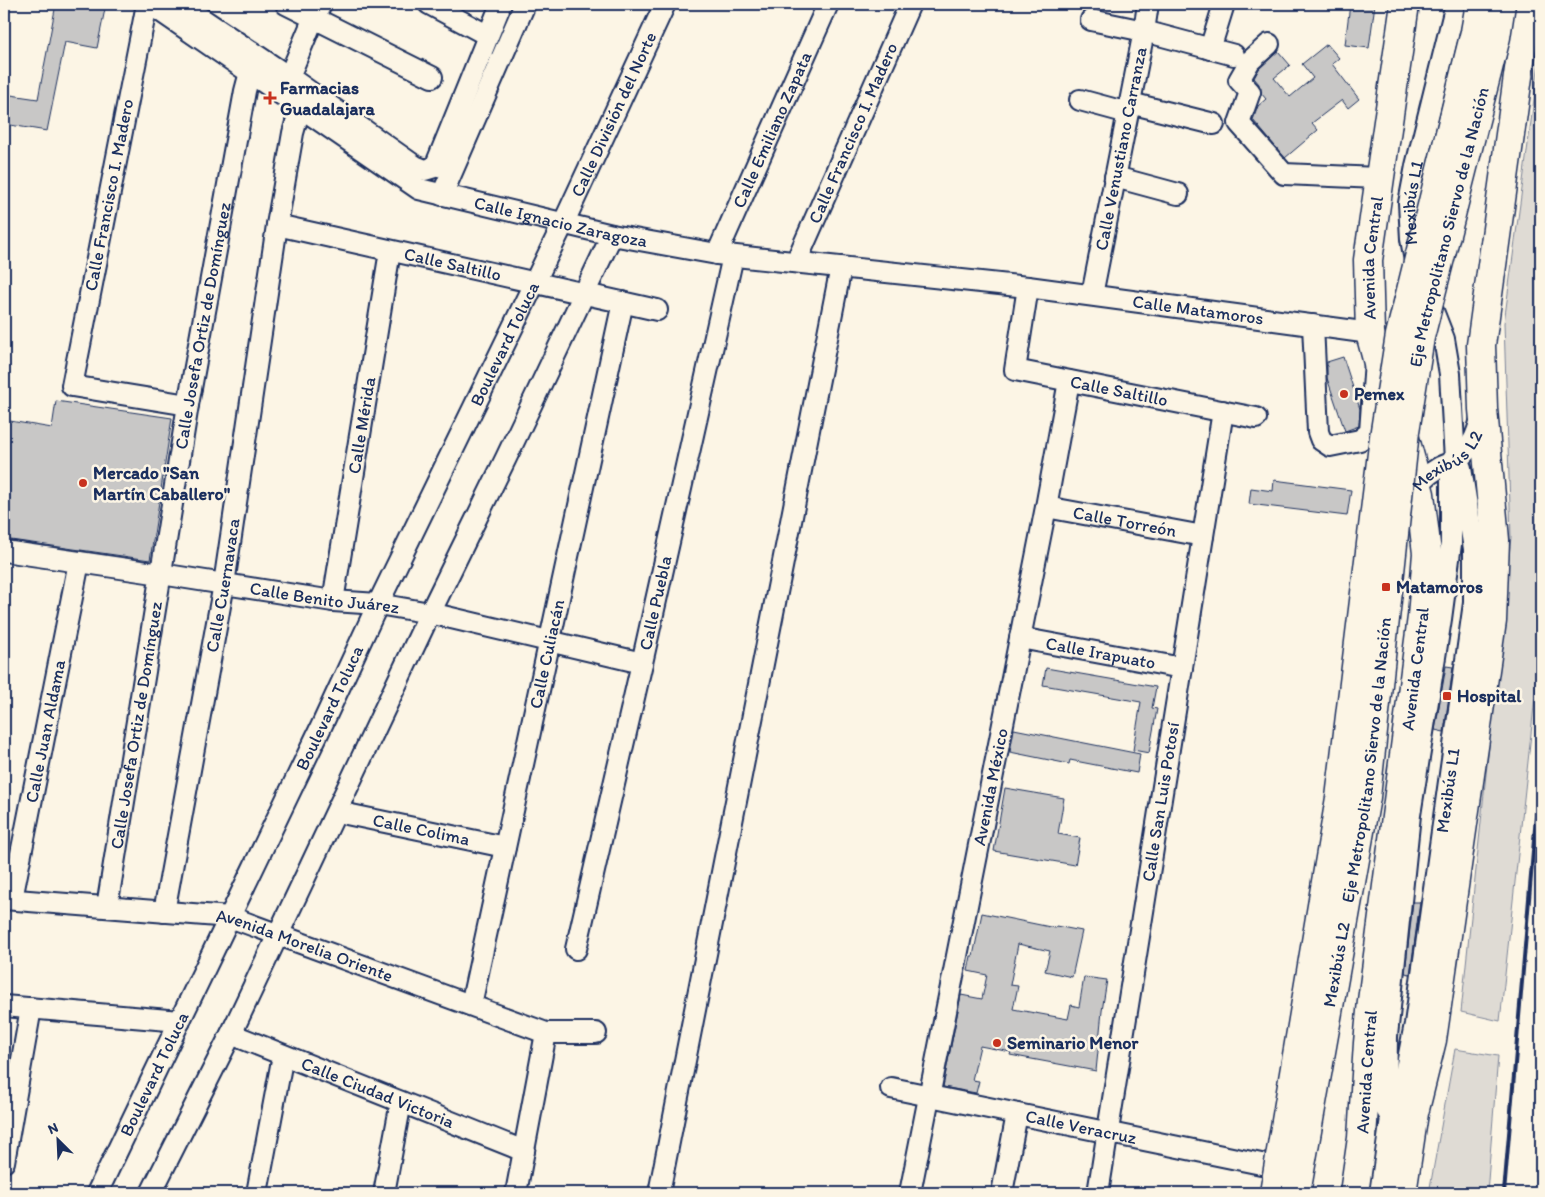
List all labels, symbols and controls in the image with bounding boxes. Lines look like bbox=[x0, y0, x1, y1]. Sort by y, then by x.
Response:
street label: Calle División del Norte bbox=[566, 28, 662, 200]
street label: Calle Francisco I. Madero bbox=[803, 39, 903, 227]
street label: Calle Venustiano Carranza bbox=[1090, 44, 1152, 253]
street label: Calle Emiliano Zapata bbox=[728, 47, 817, 211]
place label: Farmacias Guadalajara bbox=[280, 77, 375, 120]
street label: Eje Metropolitano Siervo de la Nación bbox=[1404, 85, 1494, 369]
marker: Farmacias Guadalajara bbox=[264, 92, 276, 104]
street label: Calle Francisco I. Madero bbox=[80, 97, 138, 293]
street label: Mexibús L1 bbox=[1398, 158, 1428, 246]
street label: Calle Ignacio Zaragoza bbox=[472, 191, 650, 252]
street label: Avenida Central bbox=[1357, 195, 1388, 320]
street label: Calle Josefa Ortiz de Domínguez bbox=[170, 200, 236, 451]
street label: Calle Saltillo bbox=[402, 243, 503, 286]
street label: Boulevard Toluca bbox=[465, 277, 545, 410]
street label: Calle Matamoros bbox=[1131, 290, 1265, 330]
street label: Calle Saltillo bbox=[1068, 370, 1170, 411]
street label: Calle Mérida bbox=[343, 375, 380, 475]
place label: Pemex bbox=[1354, 383, 1405, 405]
marker: Pemex bbox=[1338, 388, 1350, 400]
street label: Mexibús L2 bbox=[1407, 427, 1488, 496]
place label: Mercado "San Martín Caballero" bbox=[93, 462, 231, 505]
marker: Mercado "San Martín Caballero" bbox=[77, 477, 89, 489]
street label: Calle Torreón bbox=[1071, 501, 1179, 542]
street label: Calle Cuernavaca bbox=[201, 516, 245, 654]
street label: Calle Puebla bbox=[634, 554, 677, 652]
place label: Matamoros bbox=[1396, 576, 1483, 598]
street label: Calle Benito Juárez bbox=[248, 577, 402, 619]
marker: Matamoros bbox=[1380, 581, 1392, 593]
street label: Calle Culiacán bbox=[524, 597, 569, 711]
street label: Calle Josefa Ortiz de Domínguez bbox=[105, 599, 167, 851]
street label: Avenida Central bbox=[1396, 606, 1434, 732]
street label: Eje Metropolitano Siervo de la Nación bbox=[1337, 616, 1396, 904]
street label: Calle Irapuato bbox=[1044, 632, 1157, 674]
street label: Boulevard Toluca bbox=[291, 641, 369, 774]
street label: Calle Juan Aldama bbox=[20, 657, 70, 805]
place label: Hospital bbox=[1457, 685, 1522, 707]
marker: Hospital bbox=[1441, 690, 1453, 702]
street label: Calle San Luis Potosí bbox=[1137, 720, 1184, 883]
street label: Avenida México bbox=[968, 726, 1013, 848]
street label: Mexibús L1 bbox=[1431, 747, 1465, 834]
street label: Calle Colima bbox=[371, 809, 472, 850]
street label: Avenida Morelia Oriente bbox=[215, 905, 396, 987]
street label: Mexibús L2 bbox=[1318, 920, 1355, 1009]
street label: Boulevard Toluca bbox=[115, 1008, 194, 1140]
street label: Avenida Central bbox=[1351, 1009, 1382, 1134]
place label: Seminario Menor bbox=[1007, 1032, 1139, 1054]
marker: Seminario Menor bbox=[991, 1037, 1003, 1049]
street label: Calle Ciudad Victoria bbox=[298, 1052, 458, 1133]
street label: Calle Veracruz bbox=[1023, 1105, 1139, 1149]
north arrow bbox=[32, 1114, 82, 1164]
text: N bbox=[45, 1119, 61, 1138]

